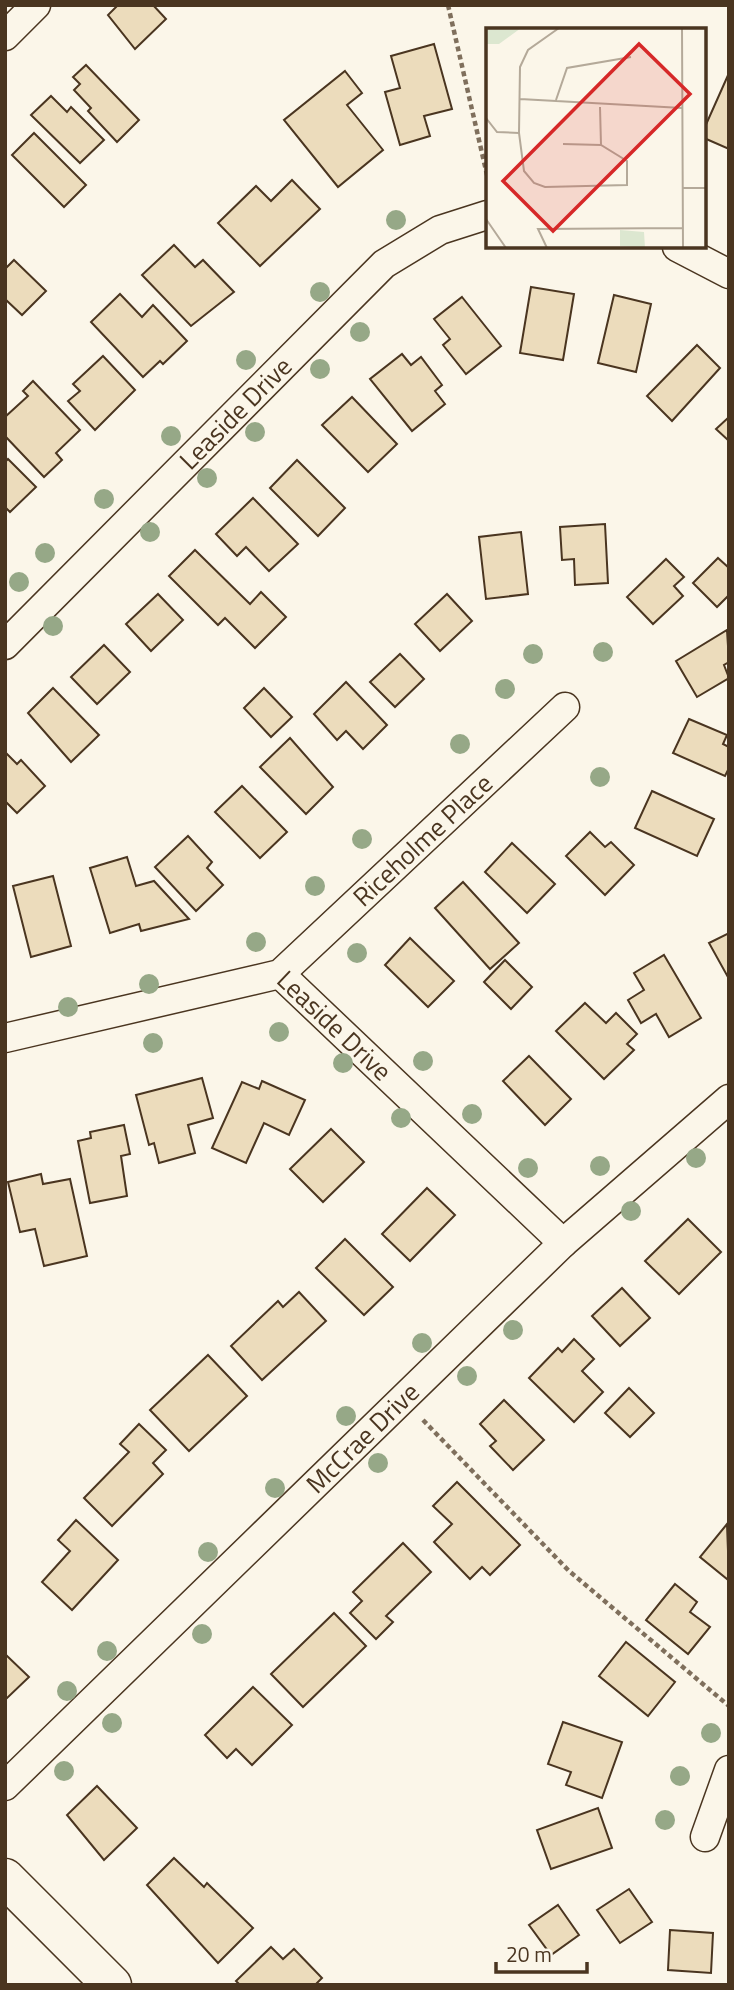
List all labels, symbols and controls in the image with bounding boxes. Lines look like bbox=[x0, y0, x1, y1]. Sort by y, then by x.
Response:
inset map bbox=[486, 28, 706, 248]
street label: Leaside Drive bbox=[170, 347, 301, 478]
street label: Riceholme Place bbox=[344, 764, 501, 915]
street label: Leaside Drive bbox=[268, 961, 401, 1090]
street label: McCrae Drive bbox=[297, 1373, 428, 1502]
scale bar bbox=[496, 1930, 587, 1974]
text: 20 m bbox=[506, 1938, 552, 1970]

